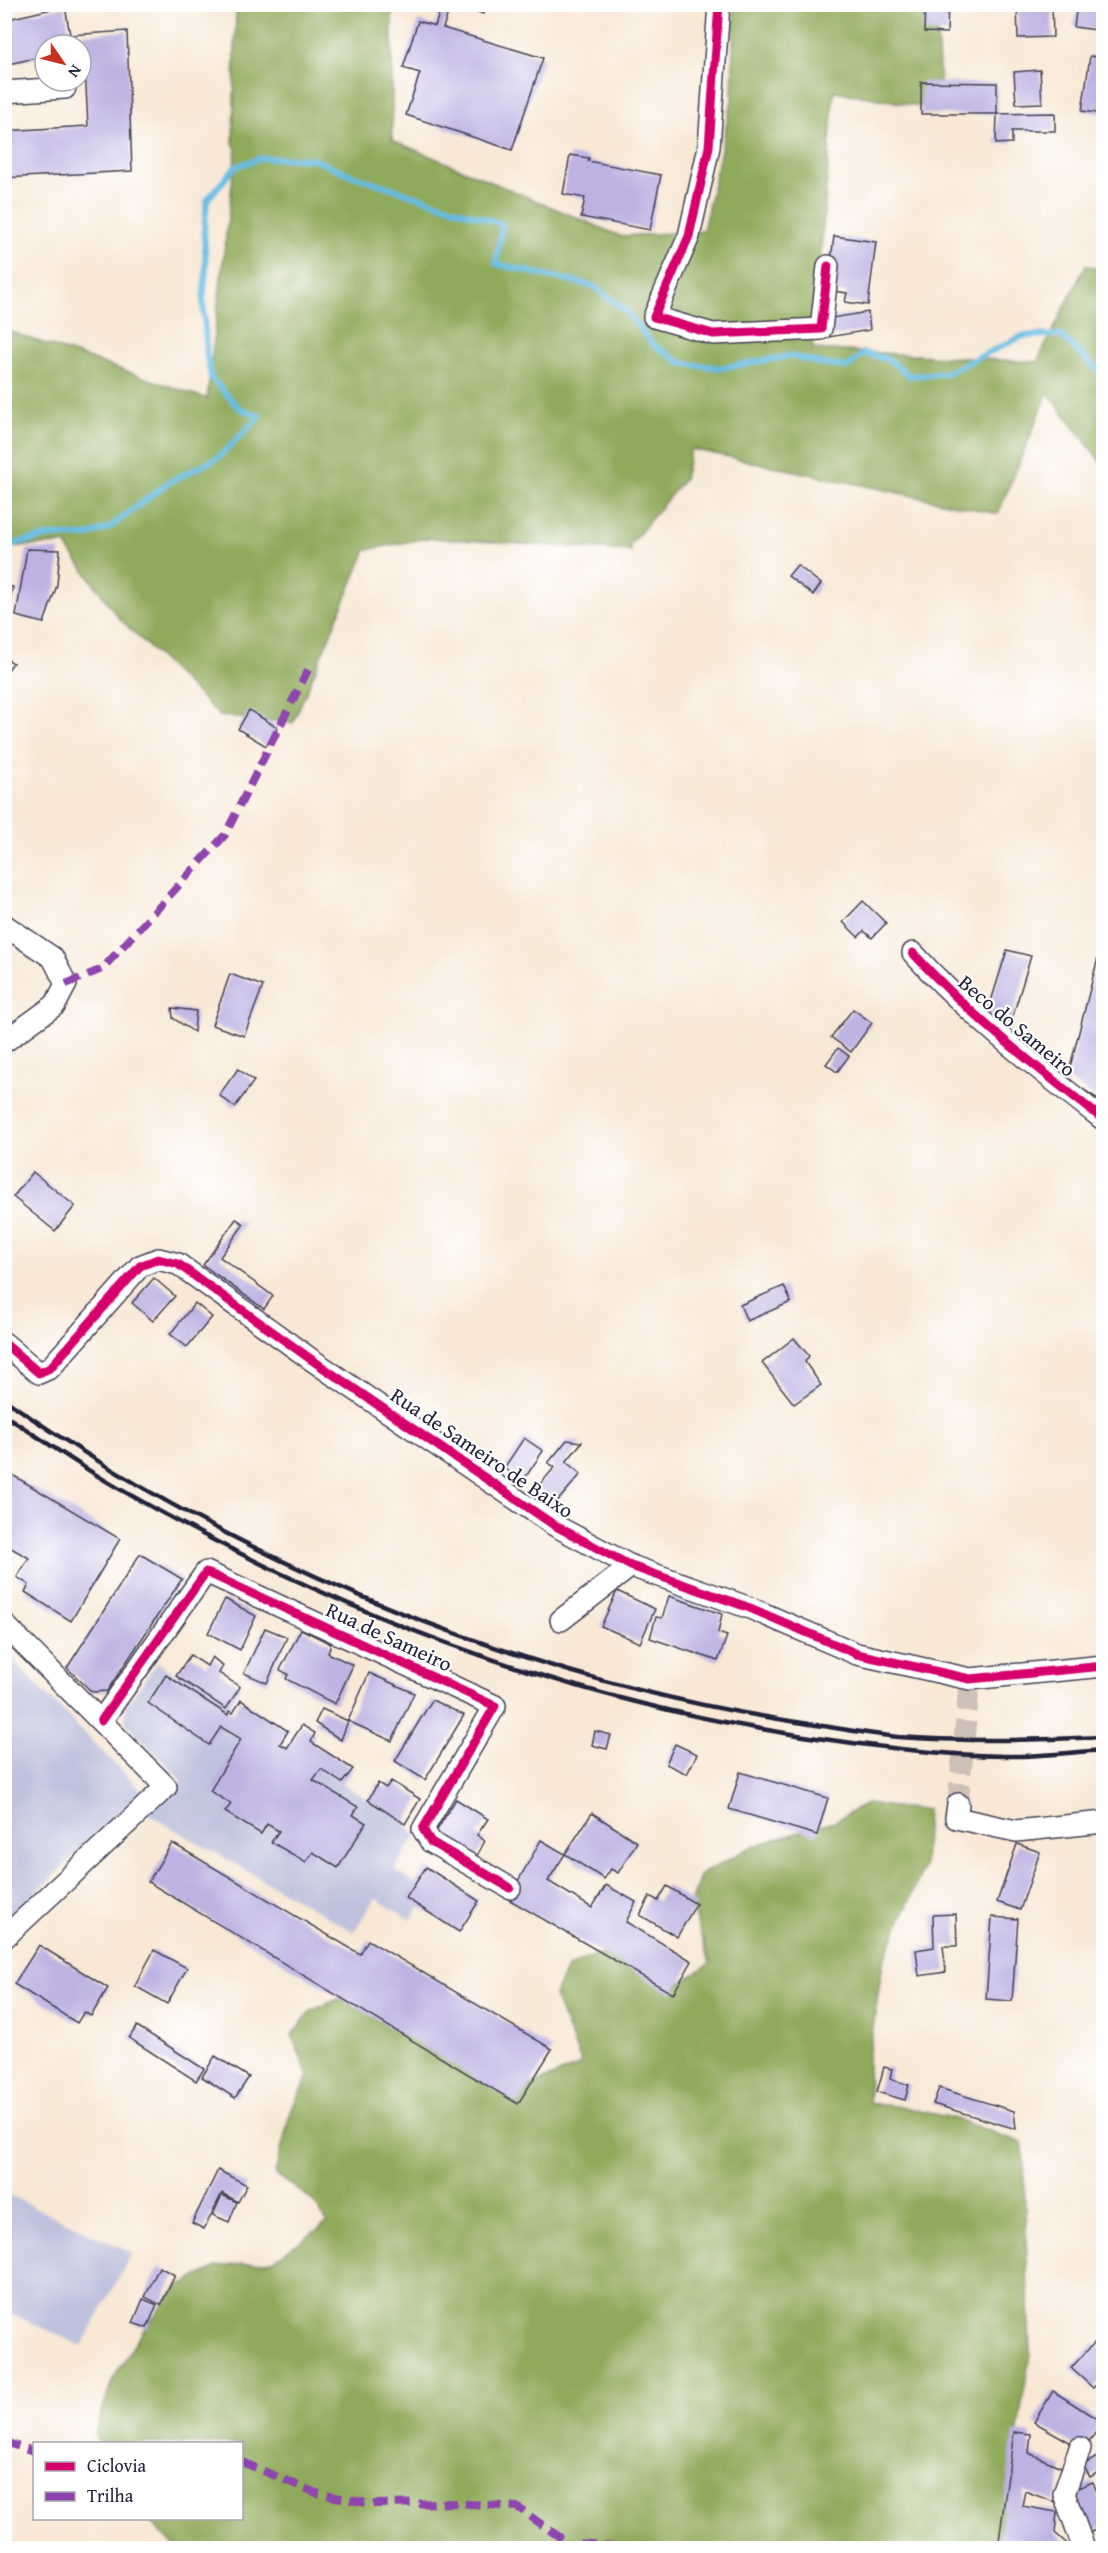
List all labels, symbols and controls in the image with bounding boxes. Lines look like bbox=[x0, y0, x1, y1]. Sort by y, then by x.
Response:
north arrow bbox=[33, 33, 93, 93]
text: N bbox=[62, 60, 88, 83]
street label: Beco do Sameiro bbox=[952, 967, 1083, 1084]
street label: Rua de Sameiro de Baixo bbox=[385, 1380, 580, 1526]
street label: Rua de Sameiro bbox=[321, 1594, 457, 1679]
legend bbox=[33, 2442, 243, 2520]
text: Ciclovia bbox=[87, 2452, 146, 2479]
text: Trilha bbox=[87, 2482, 134, 2509]

